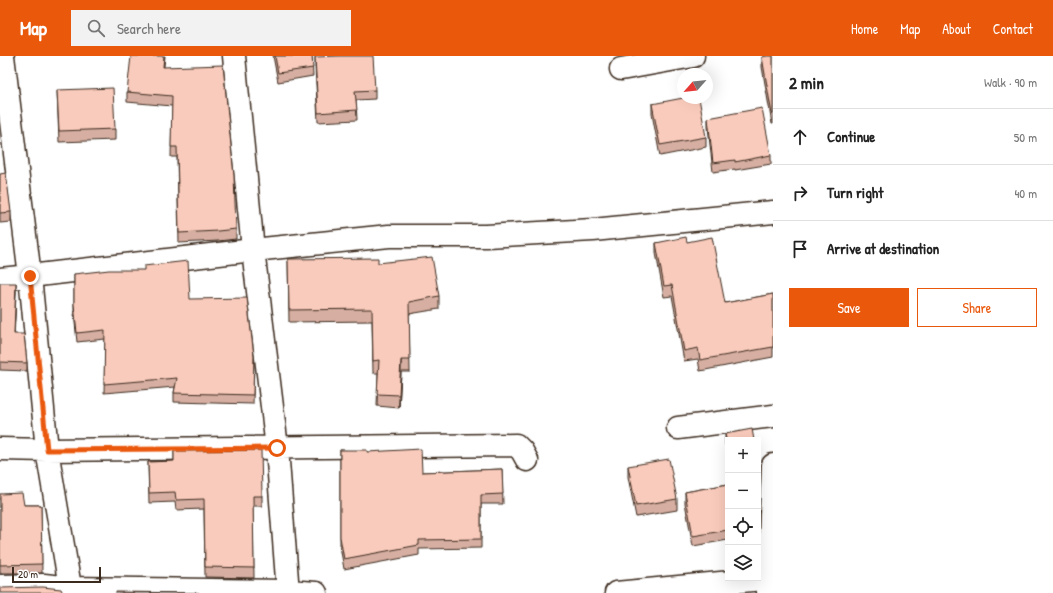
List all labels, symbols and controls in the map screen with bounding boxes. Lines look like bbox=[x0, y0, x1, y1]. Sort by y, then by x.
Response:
search box bbox=[71, 10, 351, 46]
text: Map bbox=[20, 15, 47, 41]
icon: search bbox=[85, 17, 107, 39]
text: Search here bbox=[117, 18, 181, 39]
text: Home bbox=[851, 19, 878, 38]
text: Map bbox=[900, 19, 920, 38]
text: About bbox=[942, 19, 971, 38]
text: Contact bbox=[993, 19, 1033, 38]
north arrow bbox=[677, 68, 713, 104]
text: 2 min bbox=[789, 71, 824, 94]
text: Walk · 90 m bbox=[984, 73, 1037, 91]
icon: ahead bbox=[789, 126, 811, 148]
text: Continue bbox=[827, 126, 875, 147]
text: 50 m bbox=[1014, 128, 1037, 146]
icon: right bbox=[789, 182, 811, 204]
text: Turn right bbox=[827, 182, 883, 203]
text: 40 m bbox=[1014, 184, 1037, 202]
icon: arrive bbox=[789, 238, 811, 260]
text: Arrive at destination bbox=[827, 238, 939, 259]
route end bbox=[21, 267, 39, 285]
button: Save bbox=[789, 288, 909, 327]
button: Share bbox=[917, 288, 1037, 327]
map controls bbox=[725, 437, 761, 581]
button: + bbox=[725, 437, 761, 473]
route start bbox=[268, 439, 286, 457]
button: − bbox=[725, 473, 761, 509]
button: locate bbox=[725, 509, 761, 545]
button: layers bbox=[725, 545, 761, 581]
scale bar bbox=[12, 565, 101, 584]
text: 20 m bbox=[18, 567, 38, 581]

